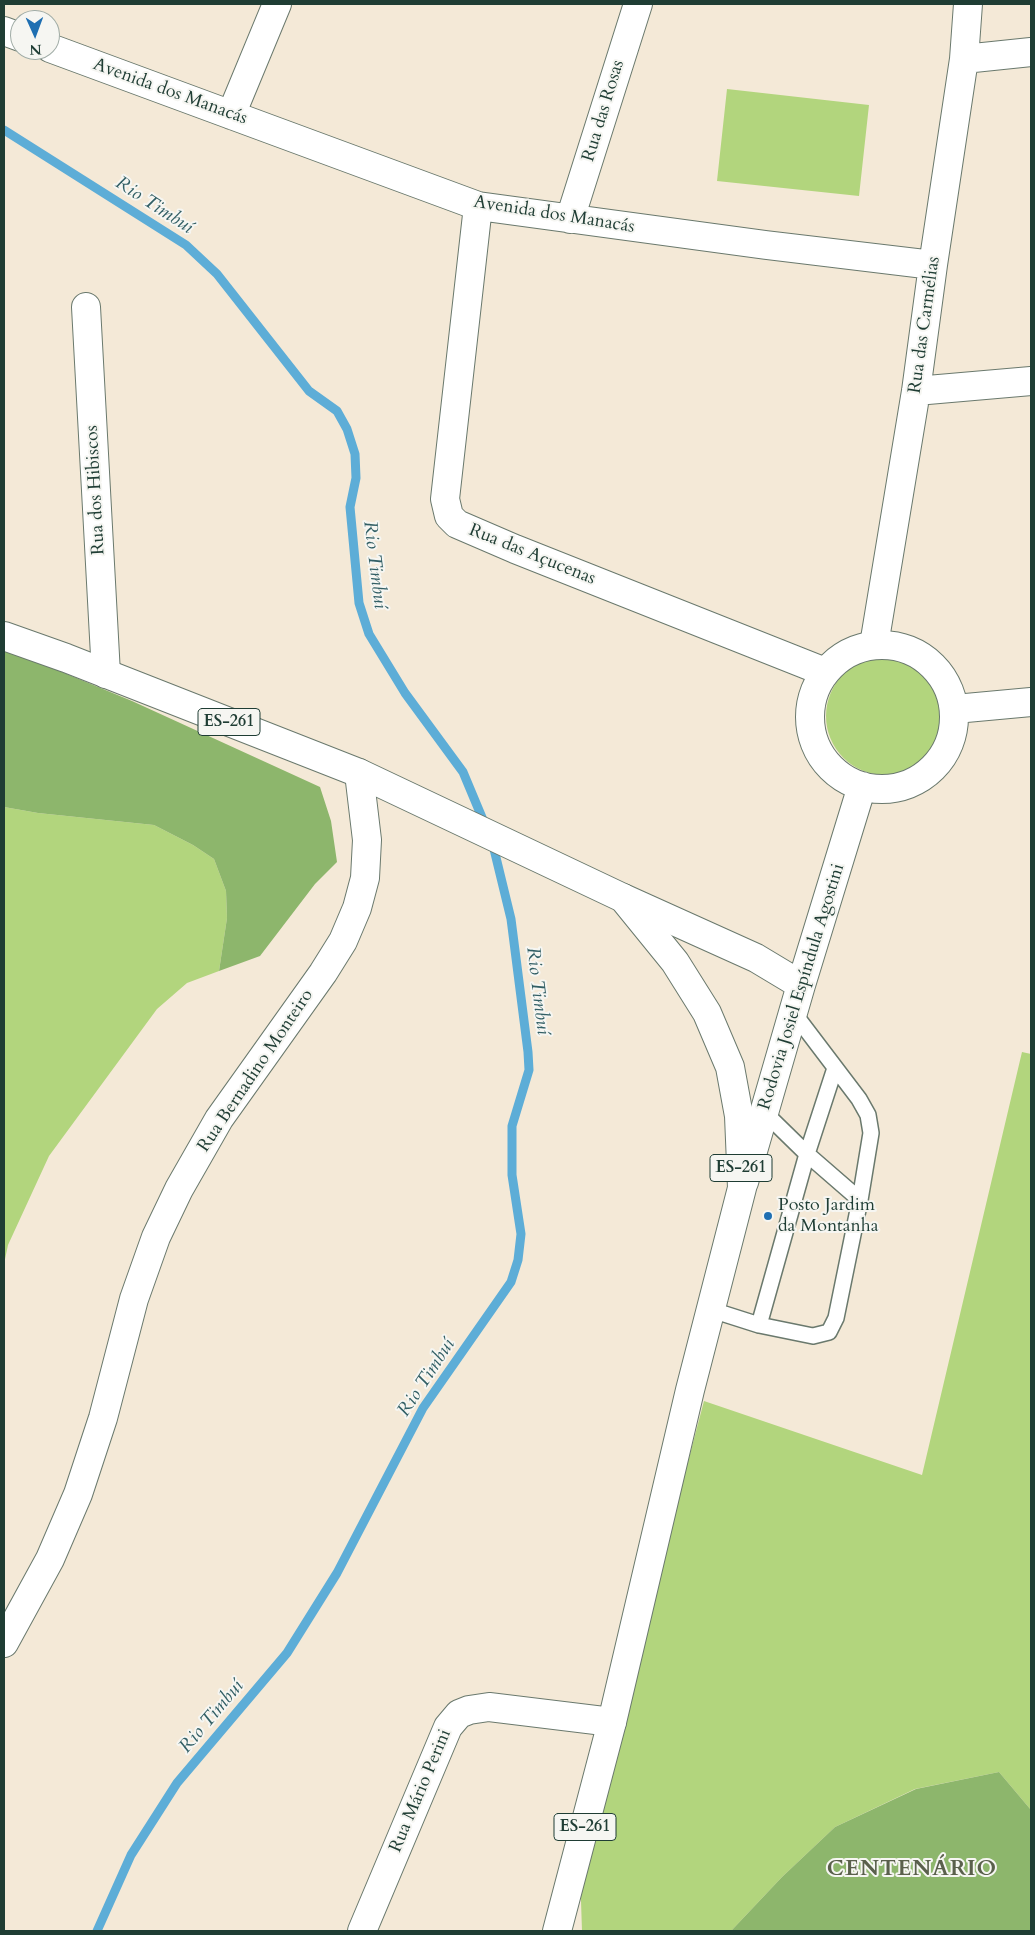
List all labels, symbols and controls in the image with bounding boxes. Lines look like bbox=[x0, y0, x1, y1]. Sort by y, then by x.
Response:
north arrow bbox=[10, 10, 60, 60]
text: N bbox=[29, 40, 42, 59]
street label: Avenida dos Manacás bbox=[90, 54, 250, 130]
street label: Rua das Rosas bbox=[578, 58, 630, 164]
water label: Rio Timbuí bbox=[111, 172, 197, 240]
street label: Avenida dos Manacás bbox=[472, 192, 636, 238]
street label: Rua das Carmélias bbox=[905, 255, 945, 395]
street label: Rua dos Hibiscos bbox=[82, 425, 110, 555]
water label: Rio Timbuí bbox=[357, 520, 391, 610]
street label: Rua das Açucenas bbox=[466, 520, 598, 590]
road number: ES-261 bbox=[198, 709, 260, 736]
street label: Rodovia Josiel Espíndula Agostini bbox=[754, 861, 850, 1113]
water label: Rio Timbuí bbox=[520, 946, 554, 1036]
street label: Rua Bernadino Monteiro bbox=[193, 986, 319, 1156]
road number: ES-261 bbox=[710, 1154, 772, 1182]
place label: Posto Jardim da Montanha bbox=[778, 1195, 878, 1238]
marker: Posto Jardim da Montanha bbox=[762, 1210, 774, 1222]
water label: Rio Timbuí bbox=[393, 1335, 461, 1421]
water label: Rio Timbuí bbox=[175, 1676, 249, 1758]
street label: Rua Mário Perini bbox=[385, 1726, 457, 1856]
road number: ES-261 bbox=[554, 1814, 616, 1840]
district label: CENTENÁRIO bbox=[826, 1857, 998, 1883]

